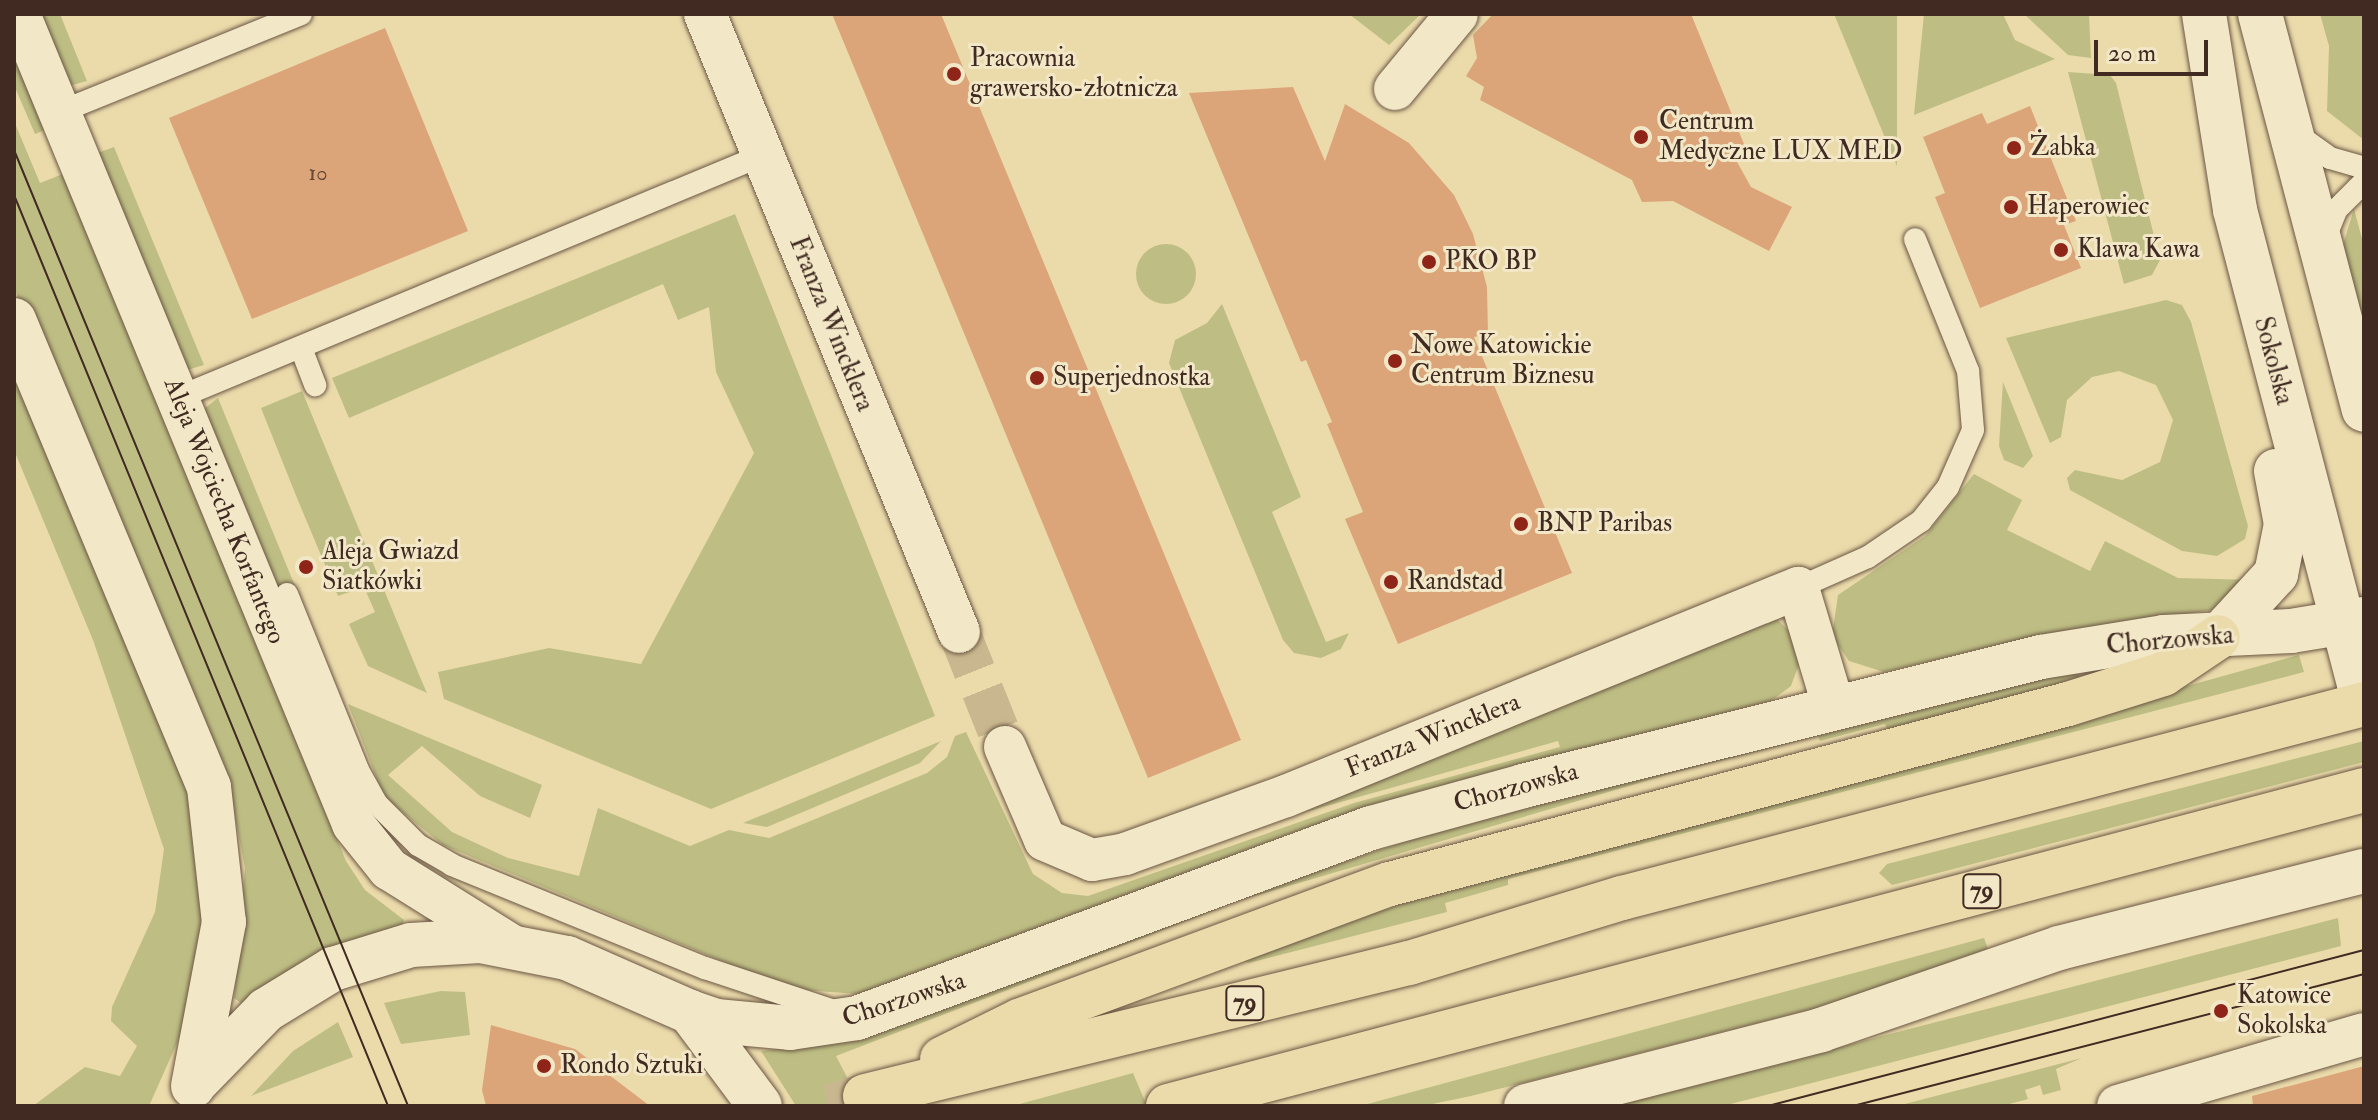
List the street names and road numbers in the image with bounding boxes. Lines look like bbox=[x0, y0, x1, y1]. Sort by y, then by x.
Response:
street label: Franza Wincklera bbox=[782, 232, 880, 416]
street label: Sokolska bbox=[2246, 314, 2300, 408]
street label: Aleja Wojciecha Korfantego bbox=[156, 373, 292, 649]
street label: Chorzowska bbox=[2105, 620, 2235, 662]
street label: Franza Wincklera bbox=[1341, 687, 1525, 785]
street label: Chorzowska bbox=[1450, 756, 1582, 820]
road number: 79 bbox=[1962, 871, 2002, 911]
street label: Chorzowska bbox=[838, 965, 970, 1035]
road number: 79 bbox=[1225, 983, 1265, 1023]

